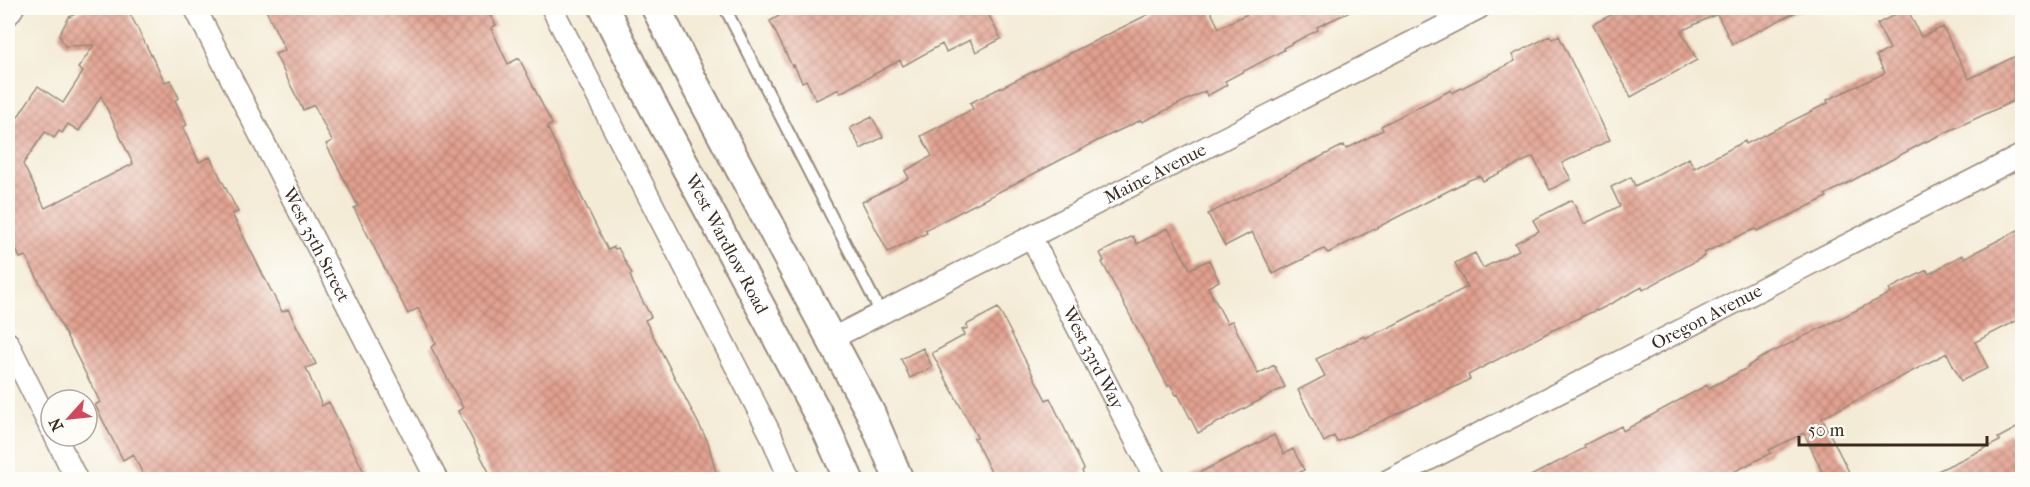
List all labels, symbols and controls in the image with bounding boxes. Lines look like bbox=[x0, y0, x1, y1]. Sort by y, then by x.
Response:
street label: Maine Avenue bbox=[1101, 139, 1210, 209]
street label: West Wardlow Road bbox=[680, 170, 772, 318]
street label: West 35th Street bbox=[277, 183, 354, 306]
street label: Oregon Avenue bbox=[1648, 280, 1766, 355]
street label: West 33rd Way bbox=[1057, 303, 1128, 414]
north arrow bbox=[39, 388, 99, 448]
scale bar bbox=[1799, 409, 1986, 447]
text: N bbox=[44, 414, 67, 434]
text: 50 m bbox=[1808, 420, 1845, 441]

